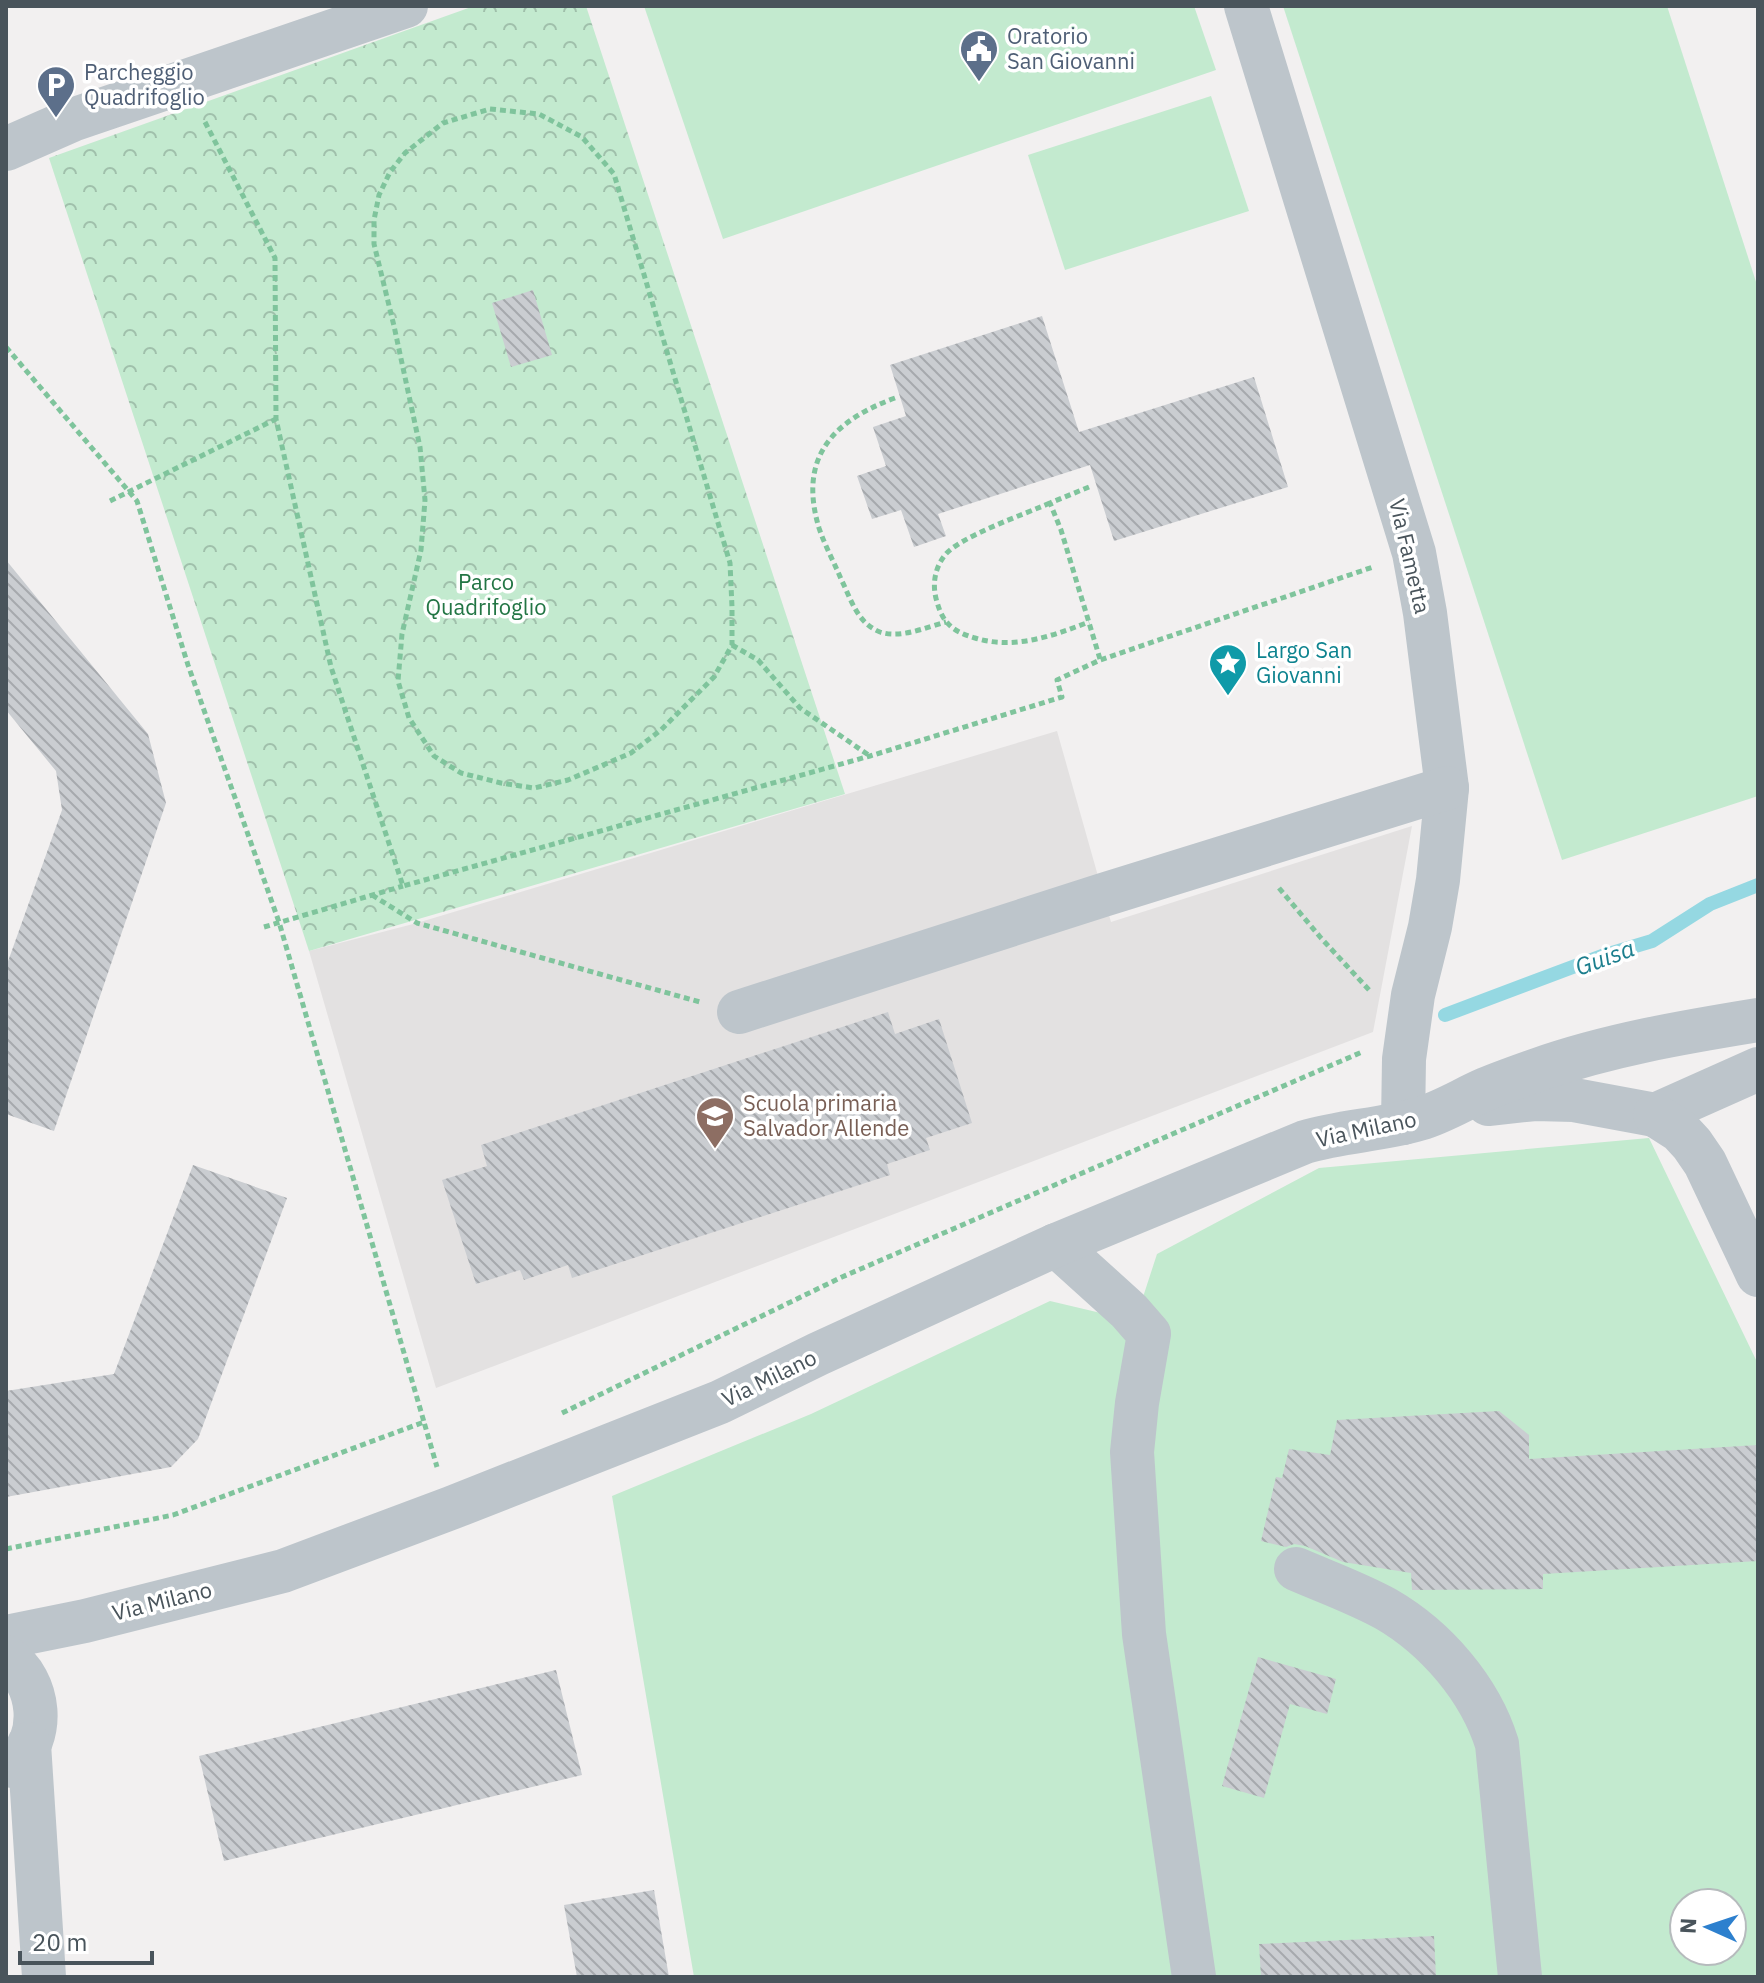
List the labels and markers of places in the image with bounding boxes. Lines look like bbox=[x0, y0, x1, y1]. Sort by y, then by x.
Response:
place label: Oratorio San Giovanni bbox=[1007, 21, 1135, 75]
public building icon: Oratorio San Giovanni bbox=[958, 28, 1000, 83]
place label: Parcheggio Quadrifoglio bbox=[84, 57, 205, 111]
parking icon: Parcheggio Quadrifoglio bbox=[35, 64, 77, 119]
place label: Largo San Giovanni bbox=[1256, 635, 1352, 689]
place icon: Largo San Giovanni bbox=[1207, 642, 1249, 697]
place label: Scuola primaria Salvador Allende bbox=[743, 1088, 909, 1142]
school or university icon: Scuola primaria Salvador Allende bbox=[694, 1095, 736, 1150]

